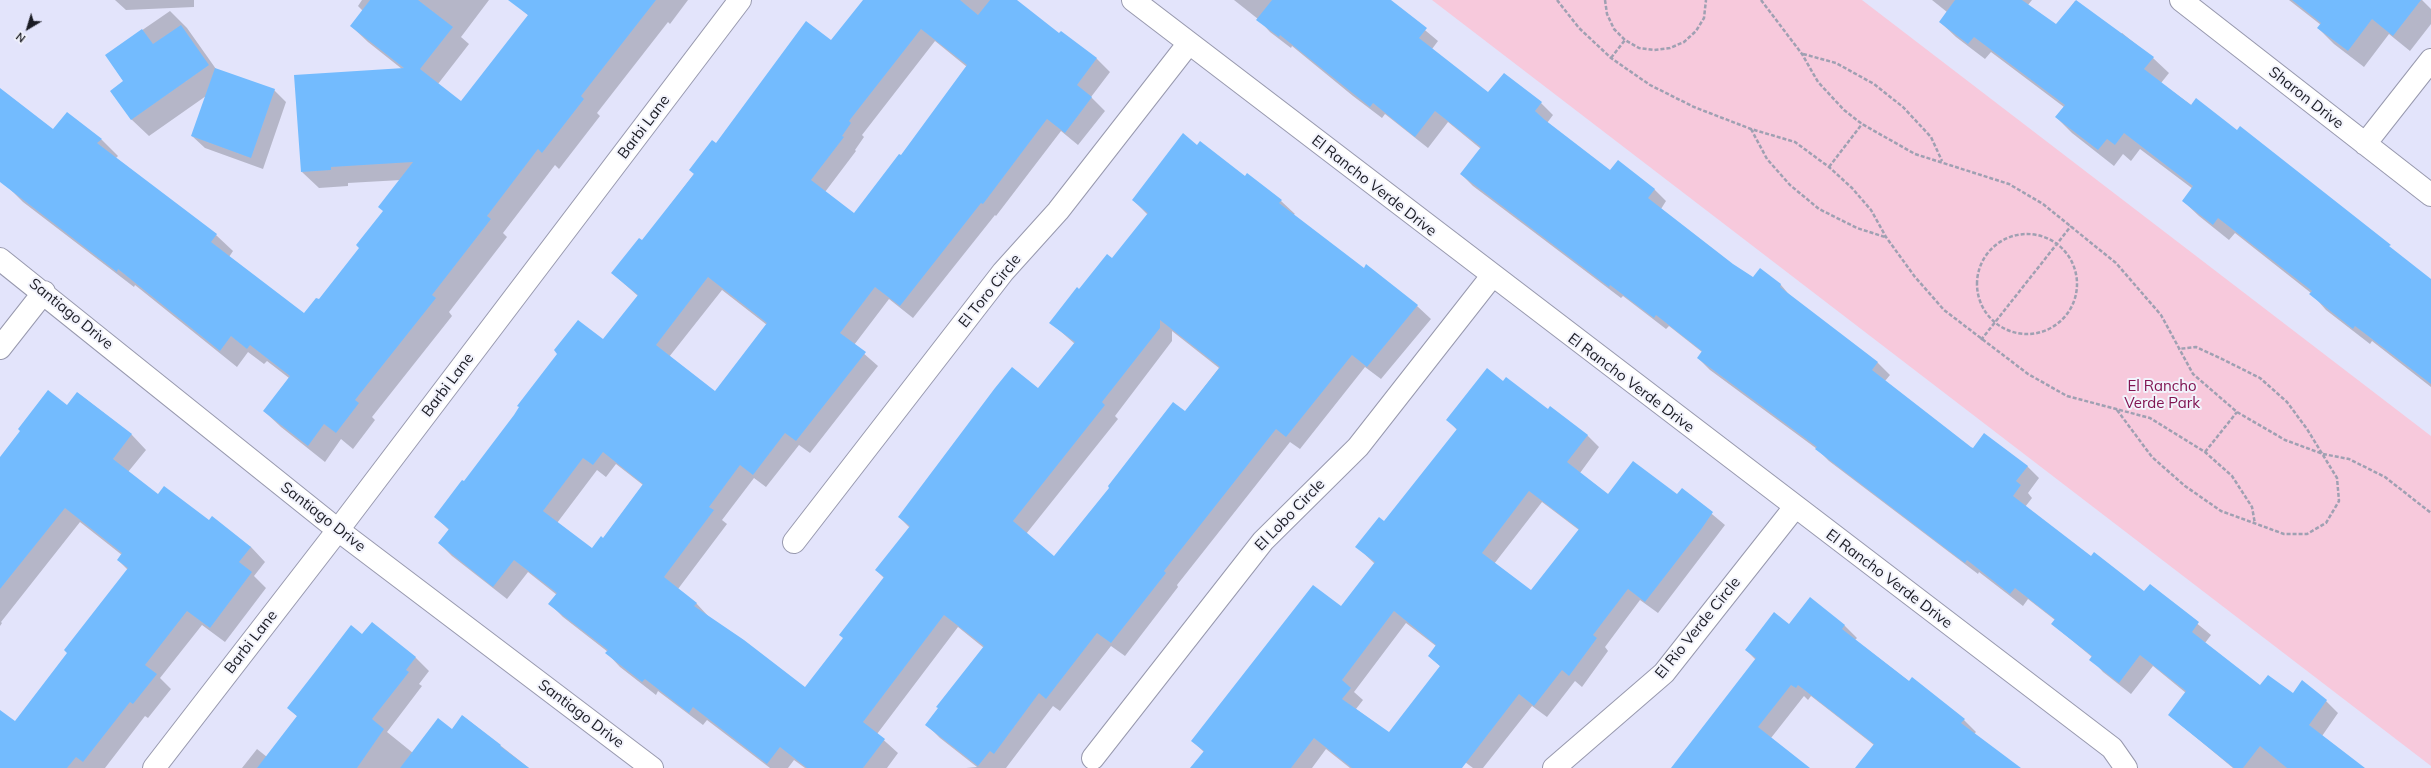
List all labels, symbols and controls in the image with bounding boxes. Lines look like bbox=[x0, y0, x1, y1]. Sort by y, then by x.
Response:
north arrow bbox=[8, 8, 48, 48]
text: N bbox=[13, 29, 28, 46]
street label: Sharon Drive bbox=[2265, 63, 2347, 133]
street label: Barbi Lane bbox=[614, 92, 674, 162]
street label: El Rancho Verde Drive bbox=[1308, 132, 1440, 240]
street label: El Toro Circle bbox=[955, 251, 1025, 331]
street label: Santiago Drive bbox=[25, 275, 117, 353]
street label: El Rancho Verde Drive bbox=[1564, 330, 1698, 436]
street label: Barbi Lane bbox=[418, 350, 478, 420]
park label: El Rancho Verde Park bbox=[2124, 377, 2200, 412]
street label: El Lobo Circle bbox=[1251, 475, 1329, 555]
street label: Santiago Drive bbox=[277, 478, 369, 556]
street label: El Rancho Verde Drive bbox=[1822, 526, 1956, 632]
street label: El Rio Verde Circle bbox=[1652, 574, 1744, 682]
street label: Barbi Lane bbox=[221, 607, 281, 677]
street label: Santiago Drive bbox=[535, 676, 627, 752]

